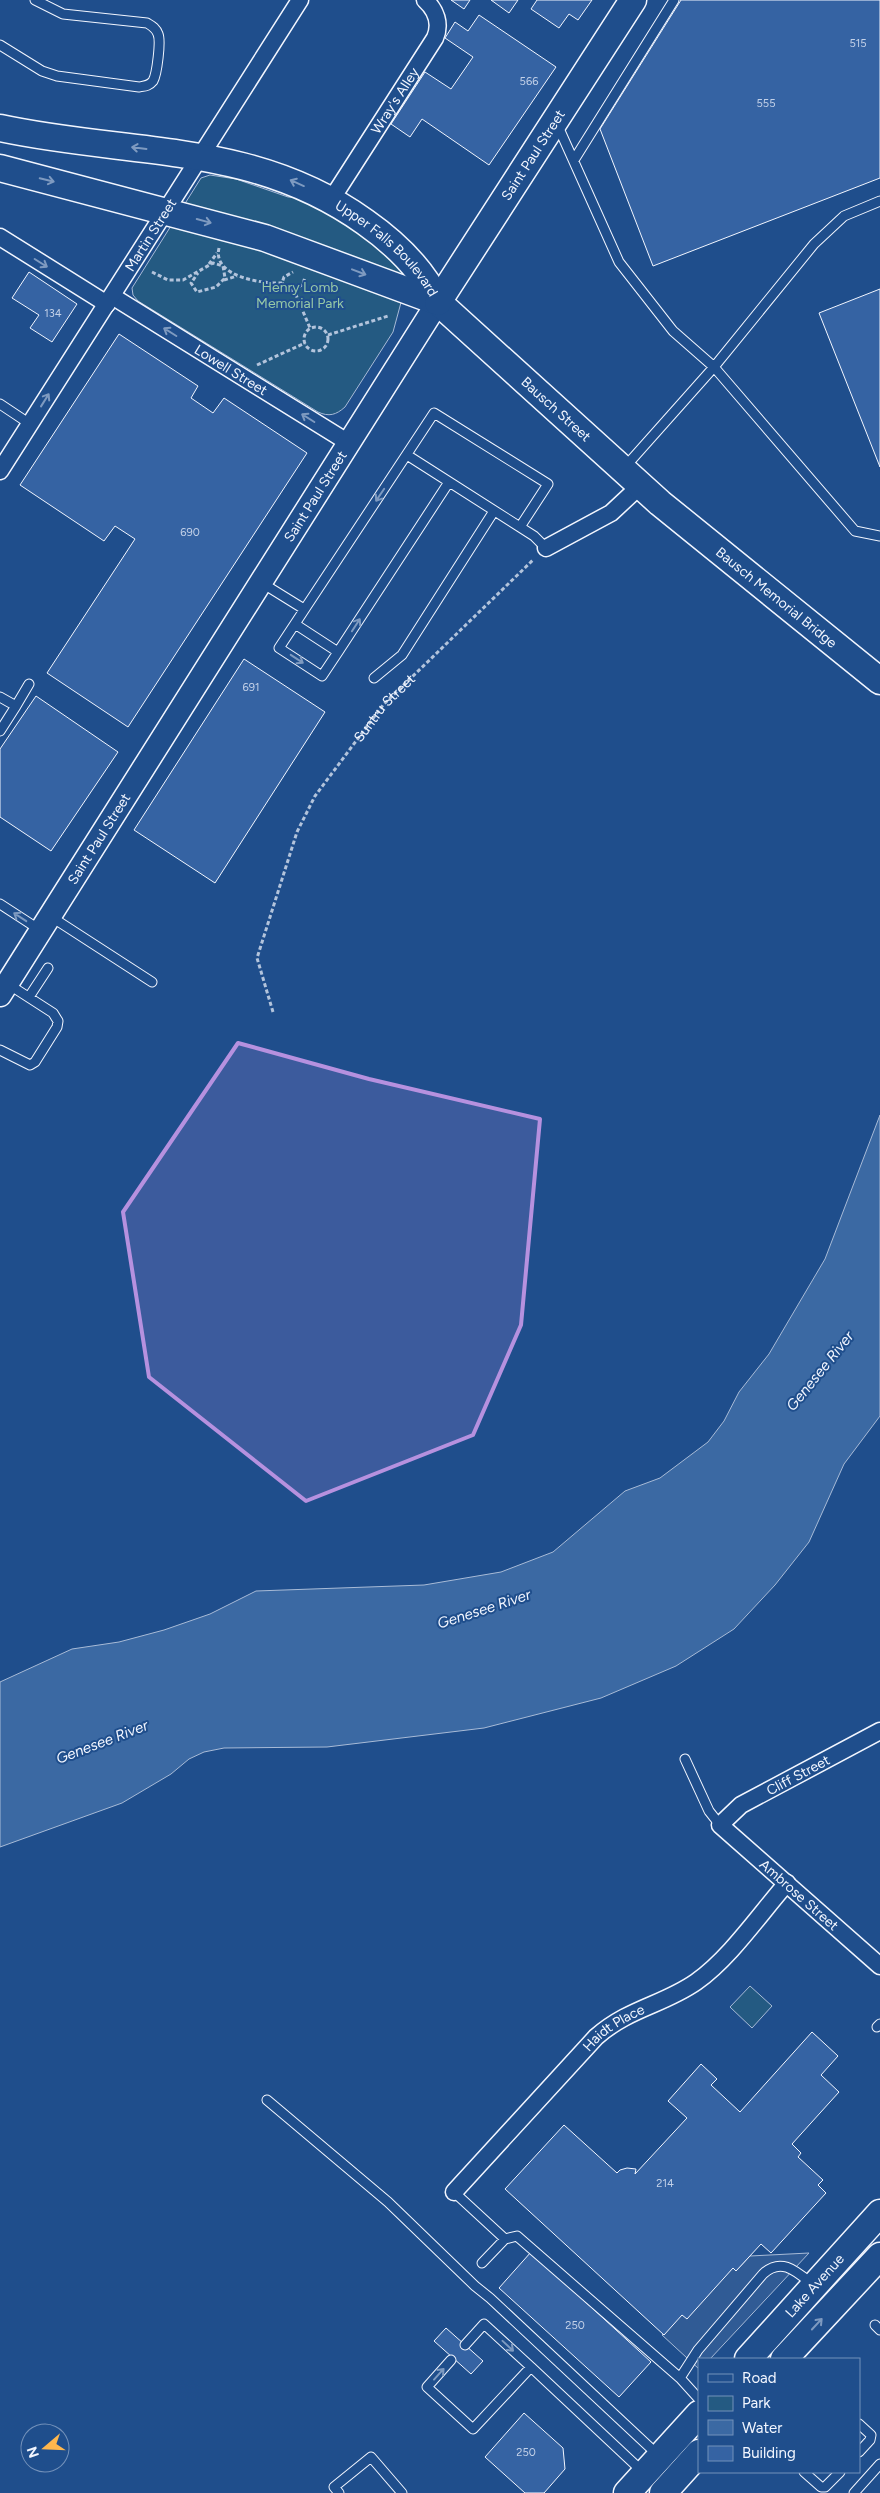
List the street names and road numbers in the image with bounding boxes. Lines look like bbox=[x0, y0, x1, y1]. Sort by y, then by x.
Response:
street label: Wray's Alley bbox=[368, 64, 423, 137]
street label: Saint Paul Street bbox=[498, 107, 569, 204]
street label: Martin Street bbox=[121, 196, 180, 275]
street label: Upper Falls Boulevard bbox=[332, 197, 441, 300]
street label: Lowell Street bbox=[191, 341, 270, 399]
street label: Bausch Street bbox=[517, 374, 594, 445]
street label: Saint Paul Street bbox=[281, 448, 351, 545]
street label: Bausch Memorial Bridge bbox=[712, 544, 841, 652]
street label: Suntru Street bbox=[350, 671, 419, 745]
street label: Saint Paul Street bbox=[64, 790, 134, 888]
street label: Cliff Street bbox=[764, 1752, 833, 1799]
street label: Ambrose Street bbox=[756, 1856, 842, 1934]
street label: Haidt Place bbox=[579, 2001, 647, 2055]
street label: Lake Avenue bbox=[782, 2250, 848, 2321]

